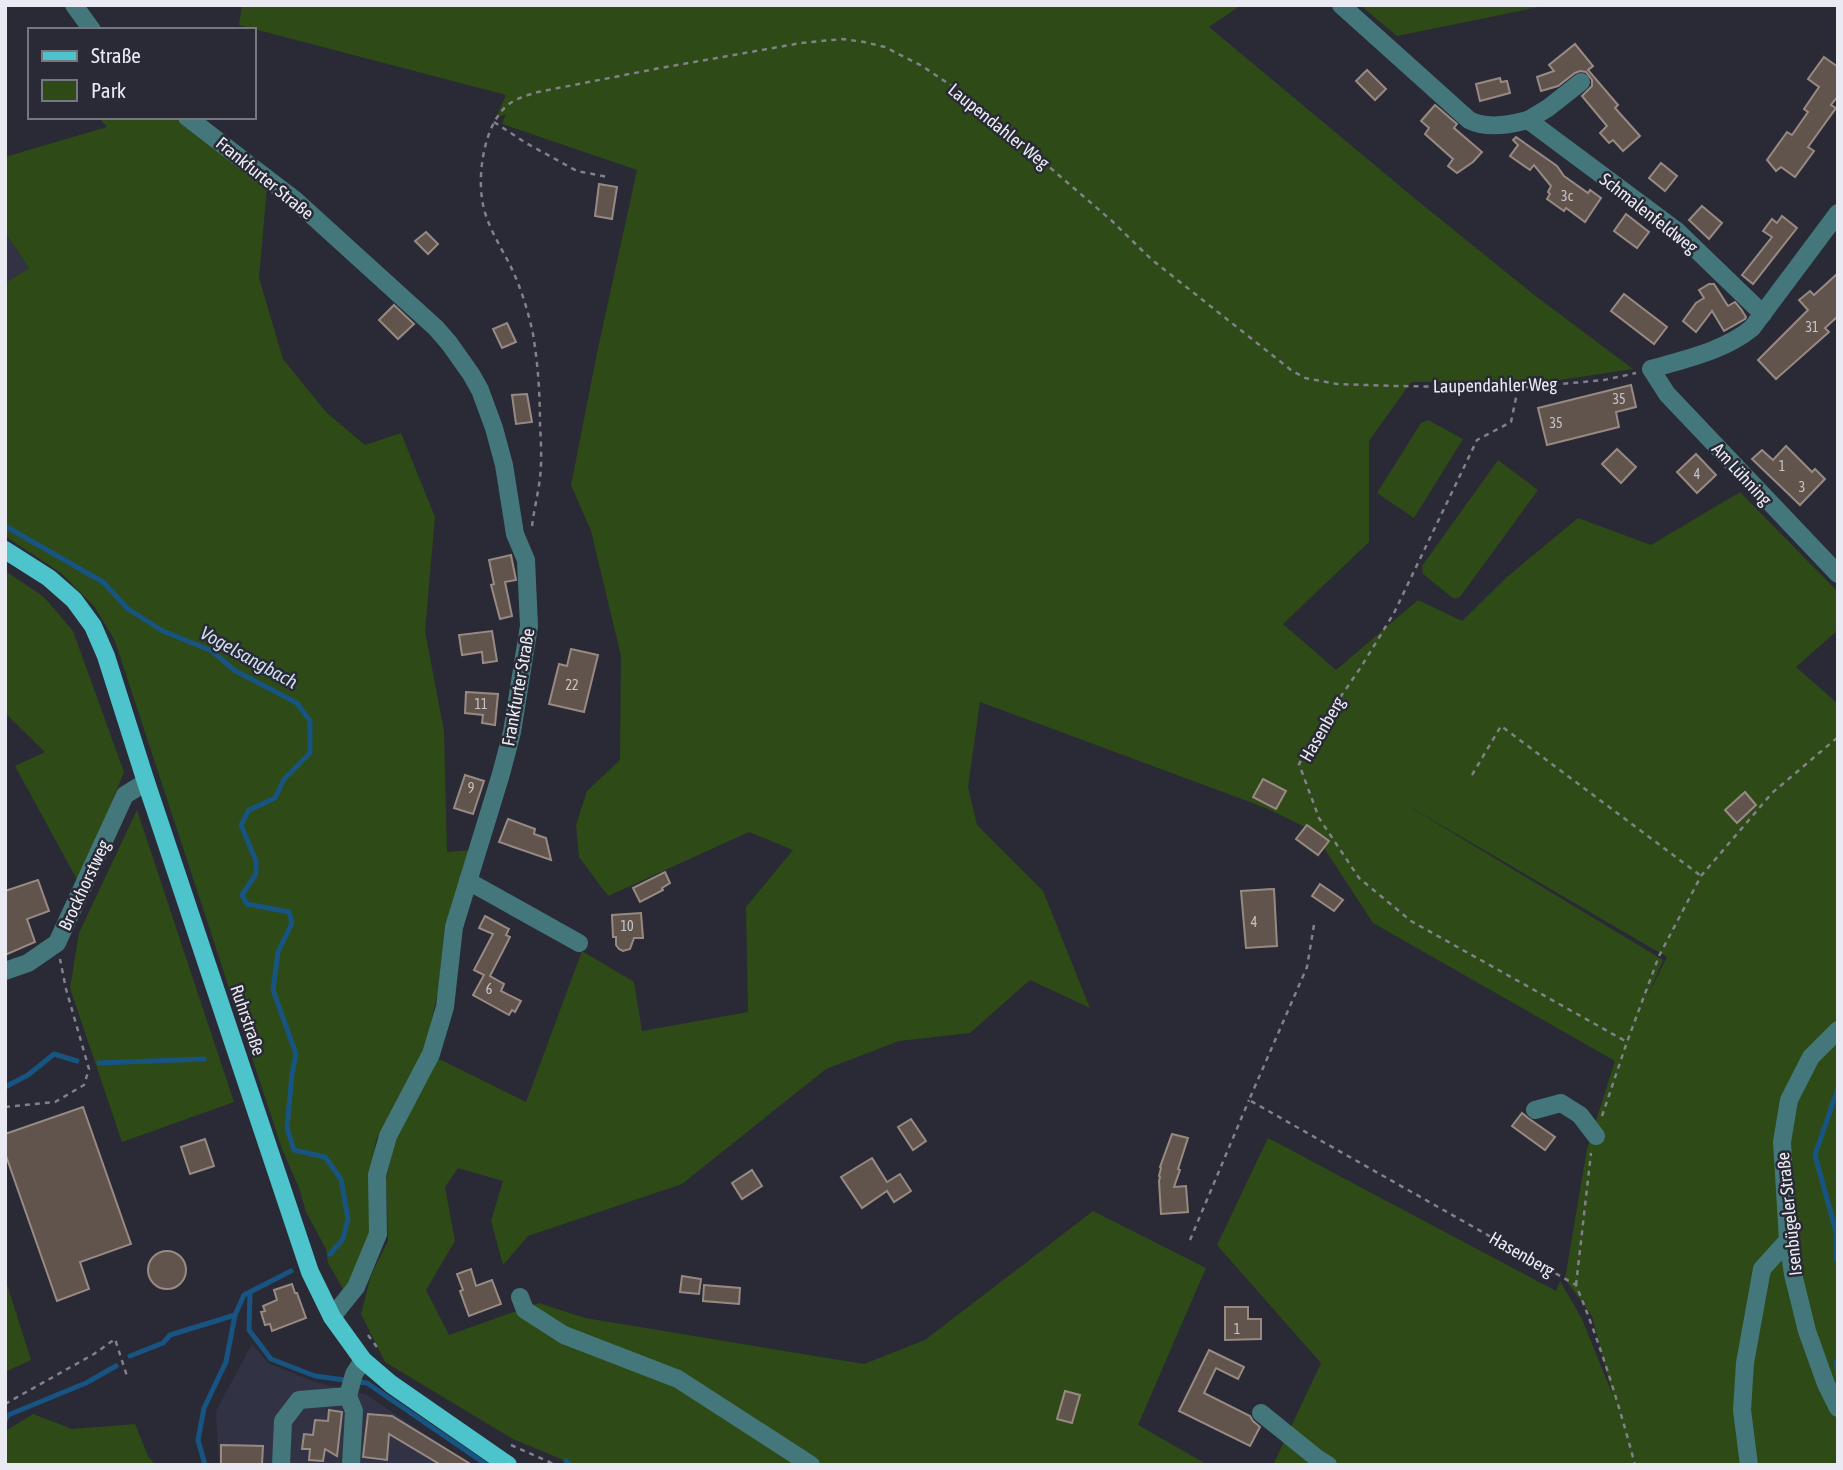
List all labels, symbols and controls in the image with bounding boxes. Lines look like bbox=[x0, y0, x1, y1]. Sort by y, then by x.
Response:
legend bbox=[28, 28, 256, 119]
text: Straße bbox=[91, 43, 141, 67]
text: Park bbox=[91, 78, 126, 102]
street label: Laupendahler Weg bbox=[944, 79, 1054, 173]
street label: Frankfurter Straße bbox=[212, 132, 318, 224]
street label: Schmalenfeldweg bbox=[1596, 168, 1702, 258]
house number: 3c bbox=[1561, 188, 1574, 204]
house number: 31 bbox=[1805, 319, 1819, 335]
street label: Laupendahler Weg bbox=[1433, 373, 1557, 397]
house number: 35 bbox=[1612, 391, 1626, 407]
house number: 35 bbox=[1549, 415, 1563, 431]
street label: Am Lühning bbox=[1708, 438, 1776, 510]
house number: 1 bbox=[1779, 458, 1785, 474]
house number: 4 bbox=[1694, 466, 1701, 482]
house number: 3 bbox=[1799, 479, 1805, 495]
water label: Vogelsangbach bbox=[197, 621, 301, 693]
street label: Frankfurter Straße bbox=[497, 626, 539, 748]
house number: 22 bbox=[565, 677, 579, 693]
street label: Hasenberg bbox=[1295, 693, 1349, 765]
house number: 11 bbox=[474, 696, 488, 712]
house number: 9 bbox=[468, 780, 474, 796]
street label: Brockhorstweg bbox=[54, 836, 114, 934]
house number: 4 bbox=[1251, 914, 1258, 930]
house number: 10 bbox=[620, 918, 634, 934]
house number: 6 bbox=[486, 981, 493, 997]
street label: Ruhrstraße bbox=[226, 982, 270, 1058]
street label: Isenbügeler Straße bbox=[1772, 1151, 1806, 1277]
street label: Hasenberg bbox=[1486, 1227, 1558, 1281]
house number: 1 bbox=[1234, 1321, 1240, 1337]

